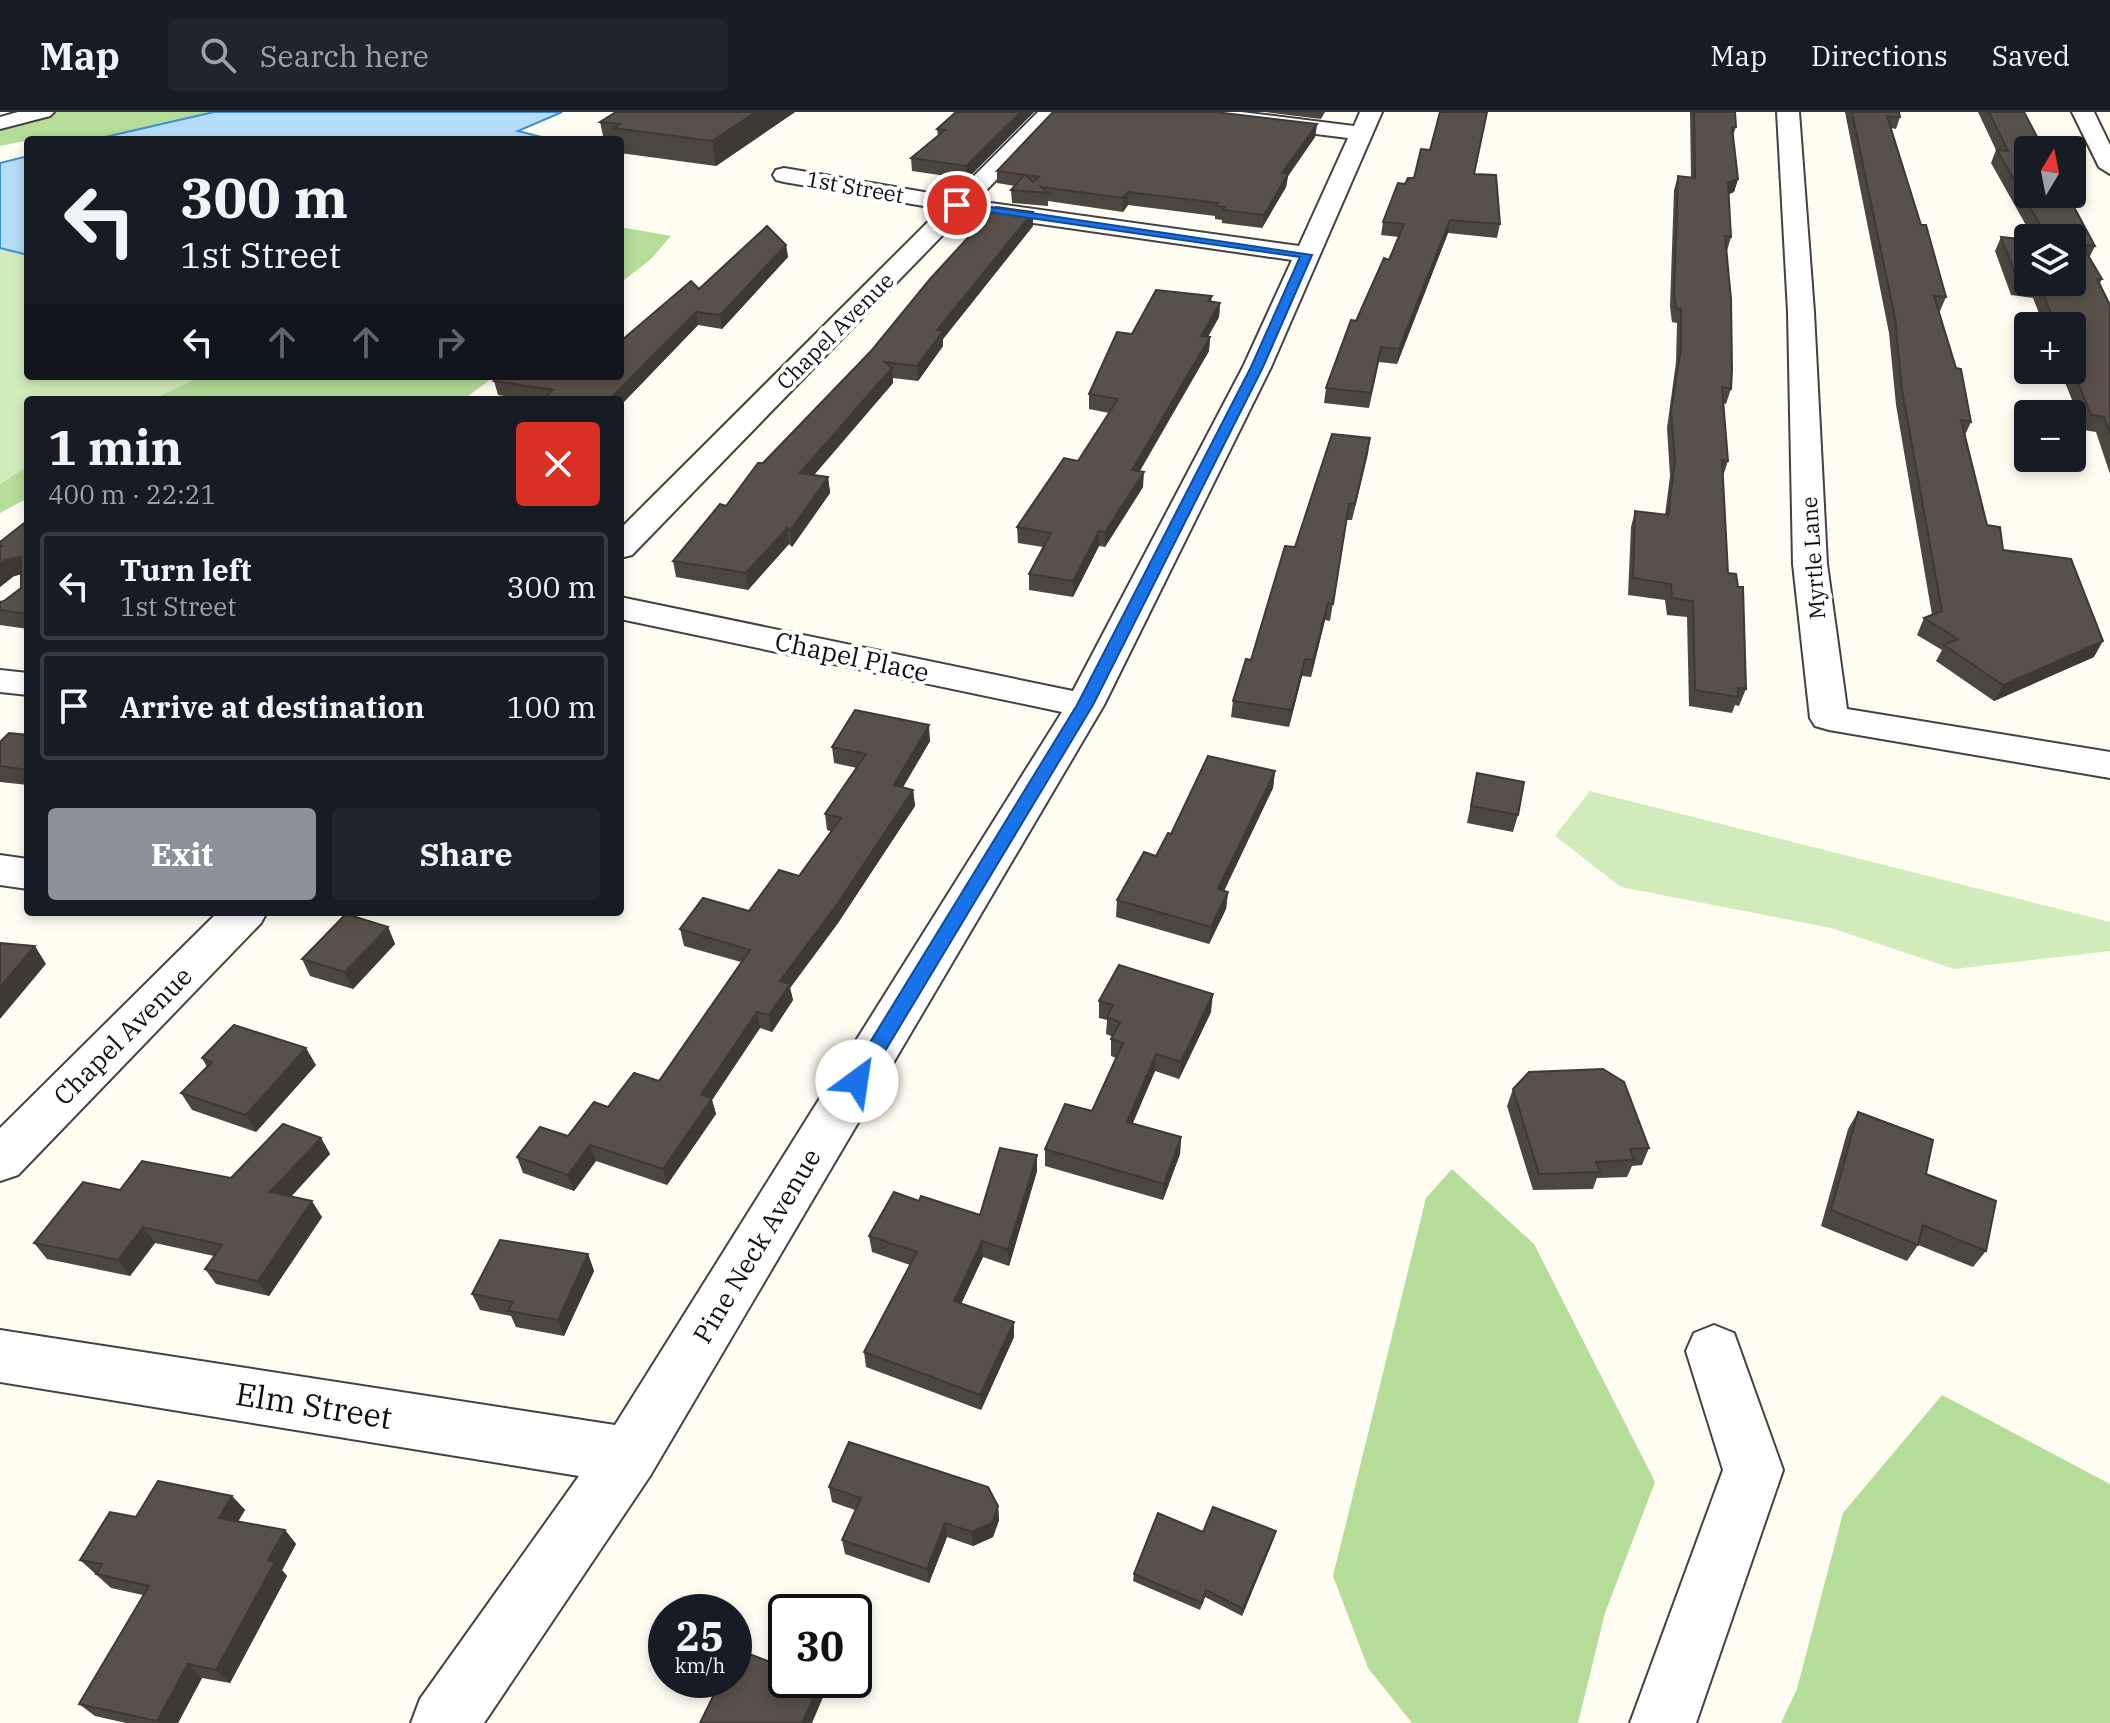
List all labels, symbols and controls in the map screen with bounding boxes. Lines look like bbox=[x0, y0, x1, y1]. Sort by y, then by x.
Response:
search box bbox=[168, 19, 728, 91]
text: Map bbox=[40, 31, 120, 80]
icon: search bbox=[196, 33, 240, 77]
text: Search here bbox=[260, 36, 429, 75]
text: Map bbox=[1710, 37, 1767, 74]
text: Directions bbox=[1811, 37, 1948, 74]
text: Saved bbox=[1992, 37, 2070, 74]
north arrow bbox=[2014, 136, 2086, 208]
map controls bbox=[2014, 136, 2086, 472]
text: 300 m bbox=[180, 161, 348, 233]
street label: 1st Street bbox=[804, 164, 906, 209]
icon: left bbox=[48, 168, 152, 272]
pin bbox=[923, 171, 991, 239]
icon: arrive bbox=[935, 183, 979, 227]
button: layers bbox=[2014, 224, 2086, 296]
text: 1st Street bbox=[180, 231, 341, 278]
street label: Chapel Avenue bbox=[770, 266, 900, 396]
button: + bbox=[2014, 312, 2086, 384]
icon: left bbox=[176, 320, 220, 364]
icon: ahead bbox=[260, 320, 304, 364]
icon: ahead bbox=[344, 320, 388, 364]
icon: right bbox=[428, 320, 472, 364]
button: − bbox=[2014, 400, 2086, 472]
text: 1 min bbox=[48, 416, 182, 478]
button: close bbox=[516, 422, 600, 506]
text: 400 m · 22:21 bbox=[48, 477, 216, 511]
street label: Myrtle Lane bbox=[1794, 496, 1831, 620]
text: Turn left bbox=[120, 550, 252, 589]
icon: left bbox=[52, 564, 96, 608]
text: 300 m bbox=[506, 567, 596, 606]
text: 1st Street bbox=[120, 589, 236, 623]
street label: Chapel Place bbox=[772, 623, 932, 689]
icon: arrive bbox=[52, 684, 96, 728]
text: Arrive at destination bbox=[120, 687, 425, 726]
text: 100 m bbox=[506, 687, 596, 726]
button: Exit bbox=[48, 808, 316, 900]
button: Share bbox=[332, 808, 600, 900]
street label: Chapel Avenue bbox=[46, 959, 199, 1112]
position arrow bbox=[815, 1039, 899, 1123]
street label: Pine Neck Avenue bbox=[685, 1142, 828, 1349]
street label: Elm Street bbox=[233, 1372, 395, 1438]
speed limit sign: 30 bbox=[768, 1594, 872, 1698]
text: 25 bbox=[676, 1610, 724, 1662]
text: km/h bbox=[675, 1652, 725, 1679]

